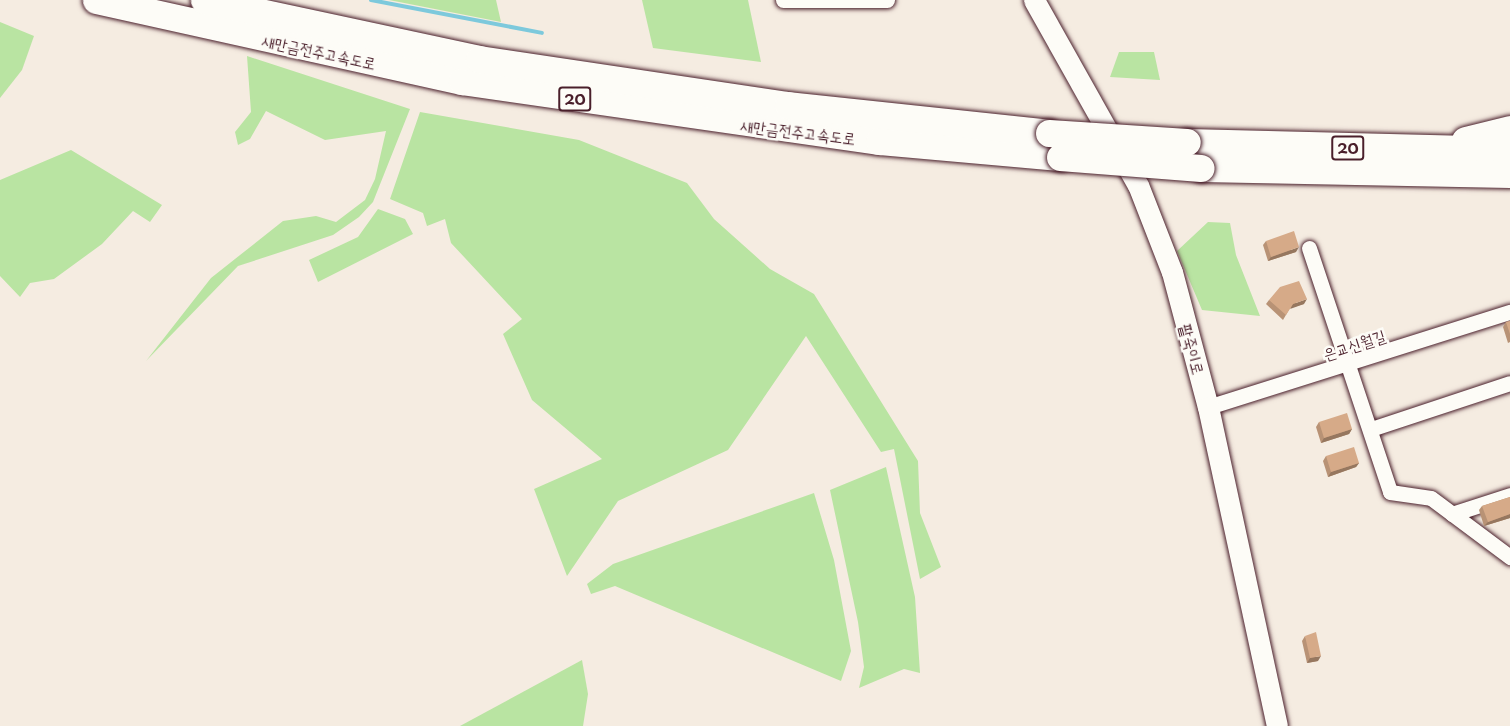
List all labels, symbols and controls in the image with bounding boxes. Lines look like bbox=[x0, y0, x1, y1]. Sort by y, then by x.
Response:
street label: 새만금전주고속도로 bbox=[260, 30, 378, 72]
road number: 20 bbox=[557, 87, 593, 111]
street label: 새만금전주고속도로 bbox=[739, 114, 857, 148]
road number: 20 bbox=[1330, 136, 1366, 160]
street label: 팥죽이로 bbox=[1177, 322, 1209, 376]
street label: 은교신월길 bbox=[1320, 325, 1388, 363]

